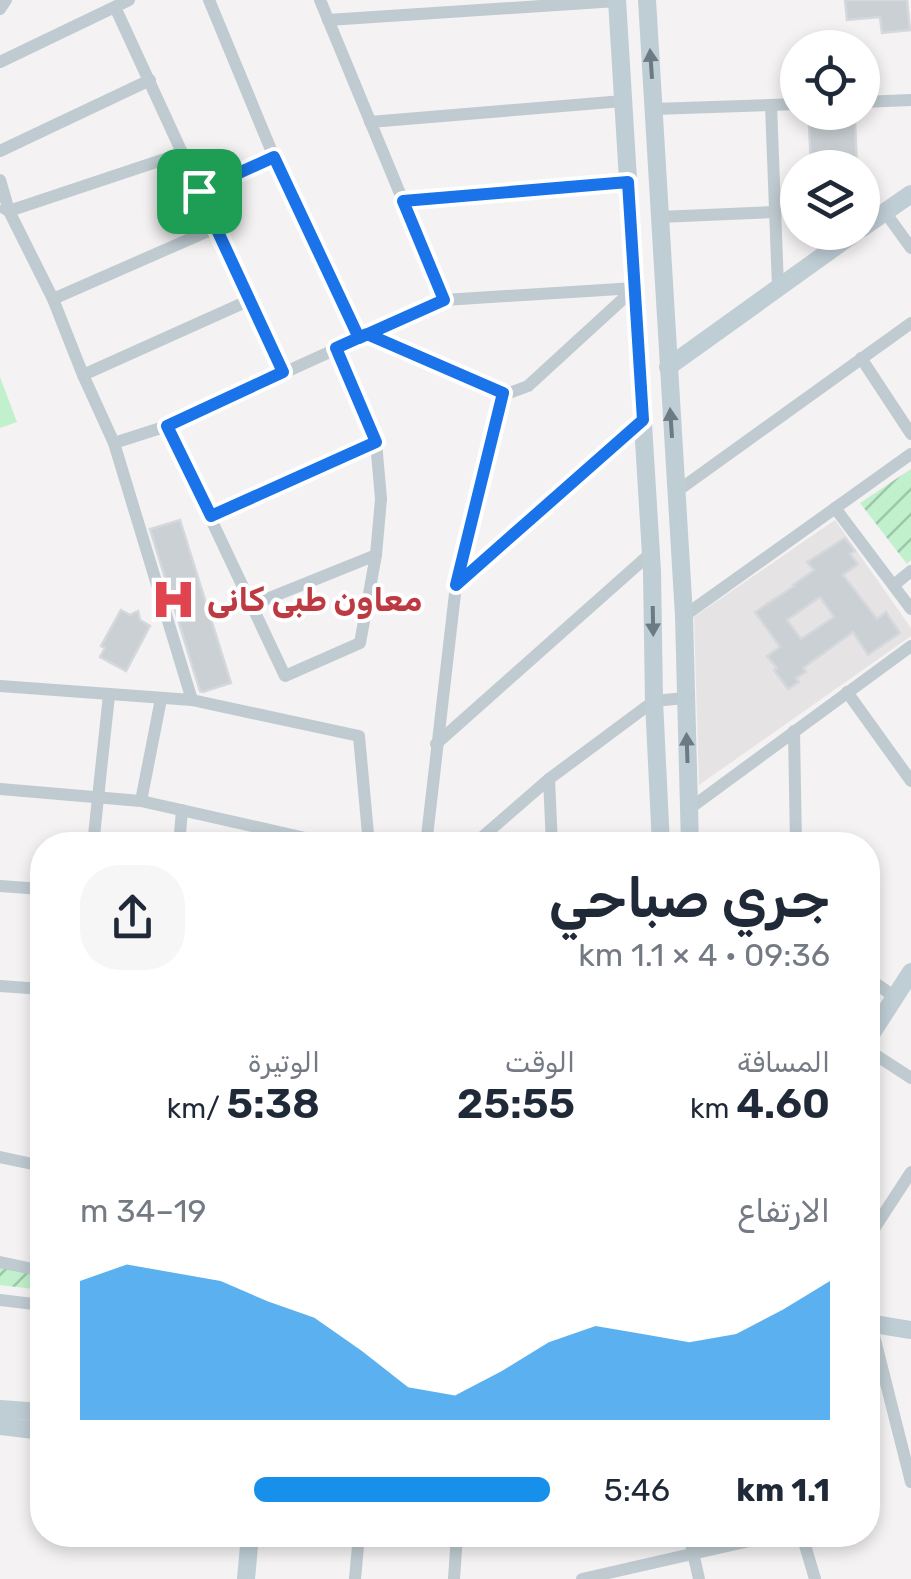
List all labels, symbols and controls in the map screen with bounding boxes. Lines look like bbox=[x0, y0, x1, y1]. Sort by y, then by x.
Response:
map controls bbox=[780, 30, 880, 250]
button: locate bbox=[780, 30, 880, 130]
one-way arrow bbox=[642, 47, 658, 79]
pin bbox=[157, 149, 242, 234]
button: layers bbox=[780, 150, 880, 250]
icon: arrive bbox=[172, 164, 227, 219]
one-way arrow bbox=[663, 407, 679, 438]
hospital icon: معاون طبی کانی bbox=[150, 576, 198, 624]
place label: معاون طبی کانی bbox=[207, 581, 422, 619]
one-way arrow bbox=[645, 606, 661, 638]
one-way arrow bbox=[678, 731, 694, 763]
button: share bbox=[80, 865, 185, 970]
text: جري صباحي bbox=[549, 866, 830, 931]
text: 09:36 · 4 × 1.1 km bbox=[578, 936, 830, 974]
text: الوتيرة bbox=[248, 1046, 320, 1079]
text: الوقت bbox=[505, 1046, 575, 1079]
text: المسافة bbox=[737, 1046, 830, 1079]
text: 5:38 bbox=[227, 1079, 320, 1129]
text: 25:55 bbox=[457, 1079, 575, 1129]
text: 4.60 bbox=[736, 1079, 830, 1129]
text: /km bbox=[167, 1092, 227, 1125]
text: km bbox=[690, 1092, 736, 1125]
text: 19–34 m bbox=[80, 1192, 206, 1230]
text: الارتفاع bbox=[738, 1192, 830, 1230]
text: 5:46 bbox=[604, 1471, 670, 1509]
text: 1.1 km bbox=[736, 1471, 830, 1509]

